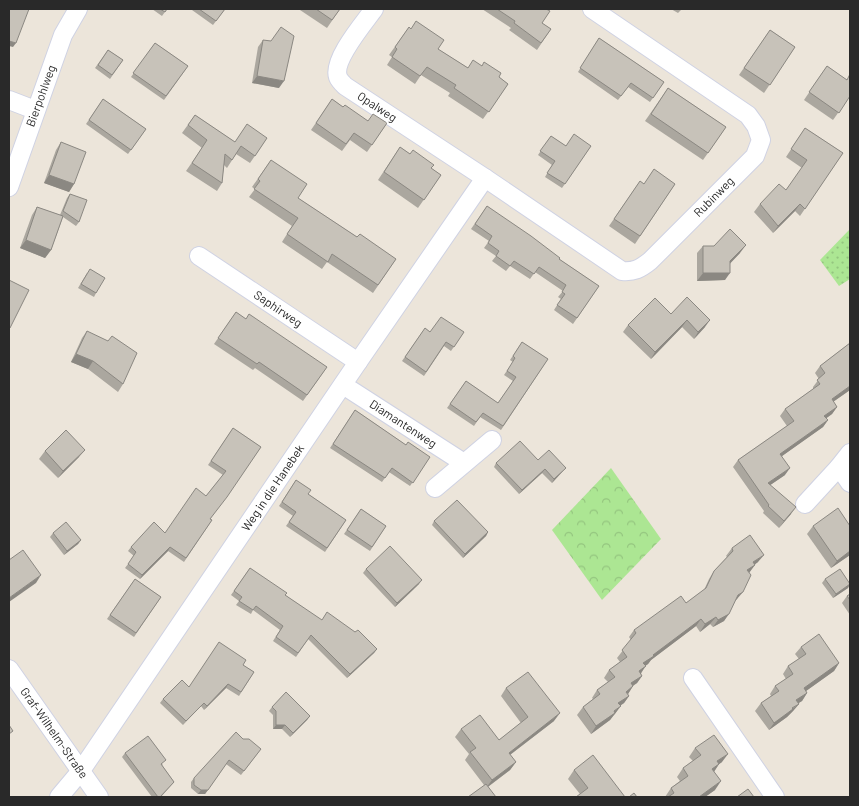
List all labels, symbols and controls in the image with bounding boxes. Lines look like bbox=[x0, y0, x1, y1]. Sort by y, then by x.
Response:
street label: Bierpohlweg bbox=[22, 63, 58, 129]
street label: Opalweg bbox=[355, 88, 400, 124]
street label: Rubinweg bbox=[690, 173, 736, 219]
street label: Saphirweg bbox=[252, 287, 305, 329]
street label: Diamantenweg bbox=[367, 396, 440, 450]
street label: Weg in die Hanebek bbox=[238, 442, 306, 533]
street label: Graf-Wilhelm-Straße bbox=[18, 684, 91, 781]

